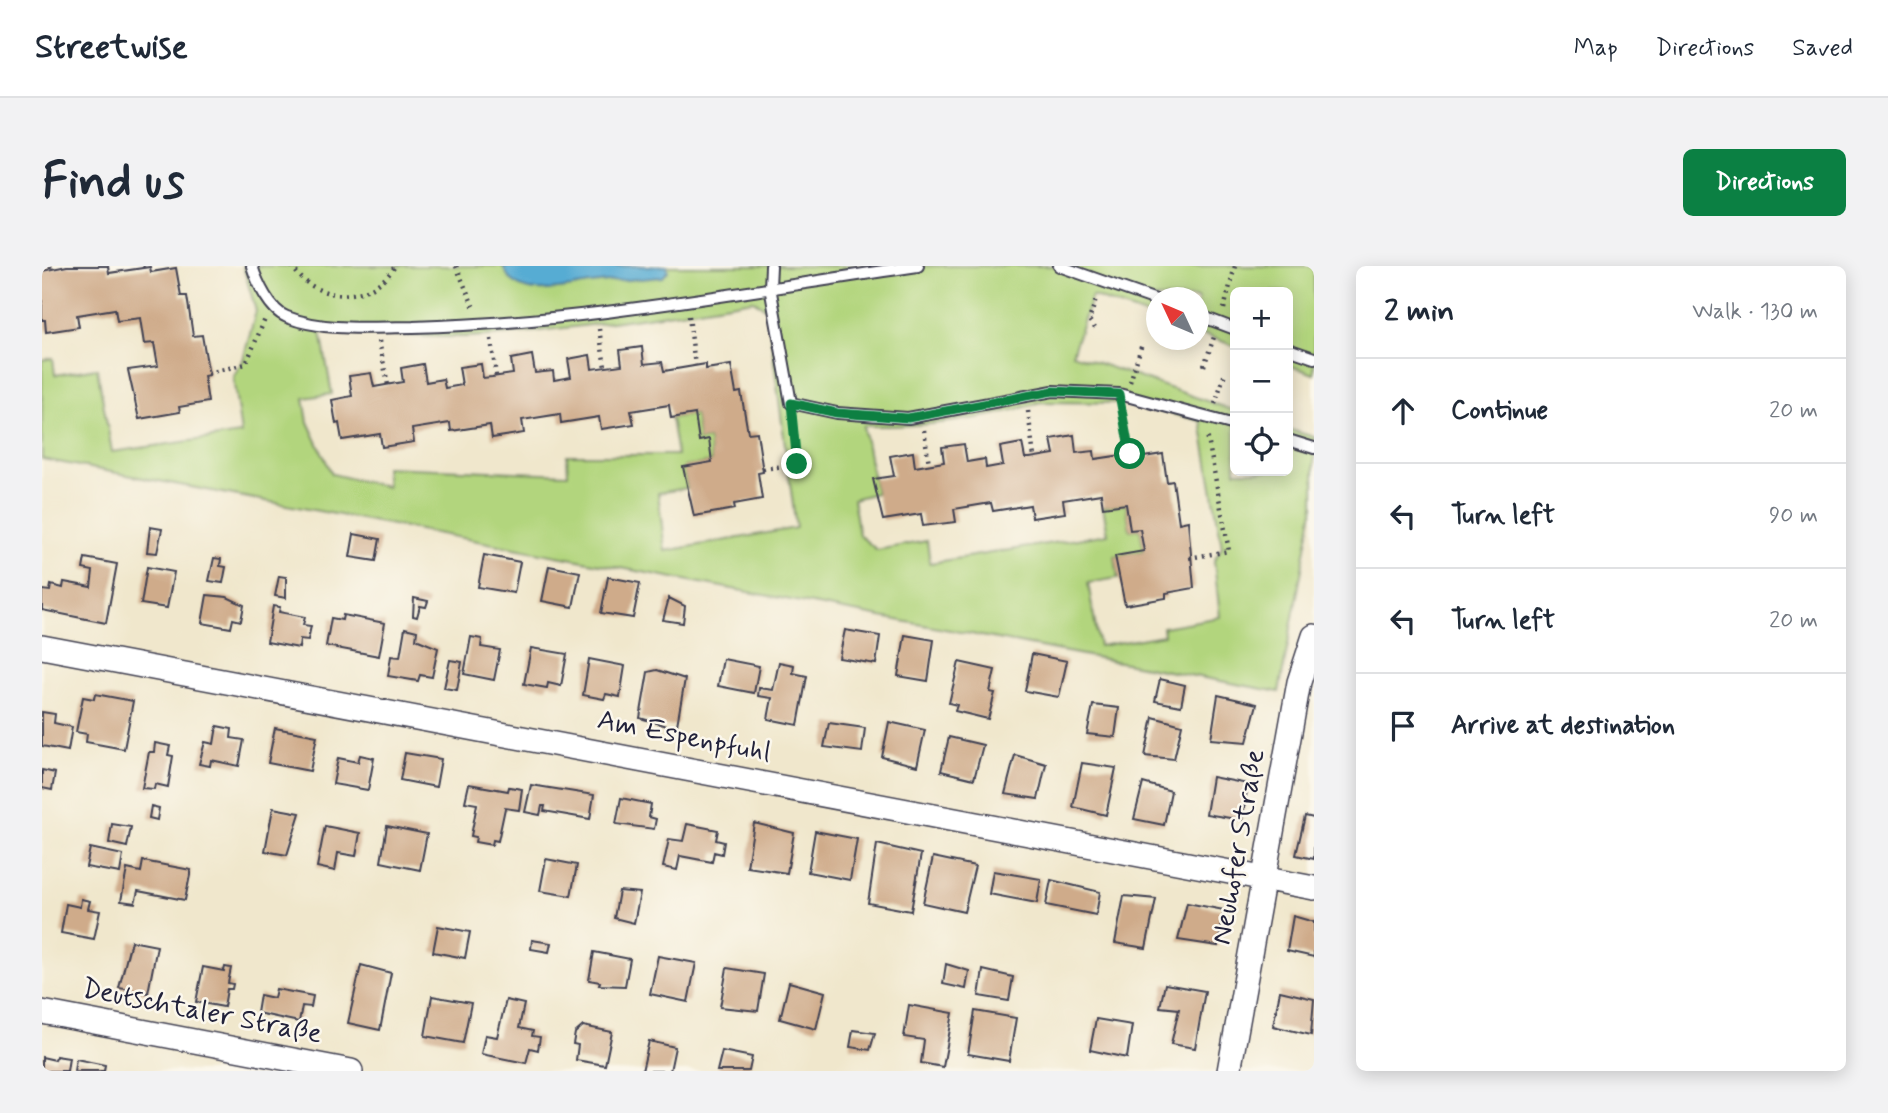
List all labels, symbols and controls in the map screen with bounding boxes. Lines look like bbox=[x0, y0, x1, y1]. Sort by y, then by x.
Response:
text: Streetwise bbox=[35, 26, 188, 70]
text: Map bbox=[1574, 33, 1618, 64]
text: Directions bbox=[1656, 33, 1754, 64]
text: Saved bbox=[1792, 33, 1853, 64]
button: Directions bbox=[1683, 149, 1846, 216]
text: Find us bbox=[42, 150, 185, 215]
north arrow bbox=[1146, 287, 1209, 350]
map controls bbox=[1230, 287, 1293, 476]
button: + bbox=[1230, 287, 1293, 350]
text: 2 min bbox=[1384, 292, 1454, 331]
text: Walk · 130 m bbox=[1692, 297, 1818, 327]
button: − bbox=[1230, 350, 1293, 413]
icon: ahead bbox=[1384, 392, 1422, 430]
text: Continue bbox=[1451, 394, 1548, 428]
text: 20 m bbox=[1769, 396, 1818, 426]
button: locate bbox=[1230, 413, 1293, 476]
route start bbox=[1114, 438, 1145, 469]
route end bbox=[781, 448, 812, 479]
icon: left bbox=[1384, 497, 1422, 535]
text: Turn left bbox=[1451, 499, 1555, 533]
text: 90 m bbox=[1769, 501, 1818, 531]
icon: left bbox=[1384, 602, 1422, 640]
text: Turn left bbox=[1451, 604, 1555, 638]
text: 20 m bbox=[1769, 606, 1818, 636]
street label: Am Espenpfuhl bbox=[594, 702, 774, 772]
icon: arrive bbox=[1384, 707, 1422, 745]
text: Arrive at destination bbox=[1451, 709, 1675, 743]
street label: Neuhofer Straße bbox=[1204, 746, 1274, 948]
street label: Deutschtaler Straße bbox=[79, 971, 325, 1053]

